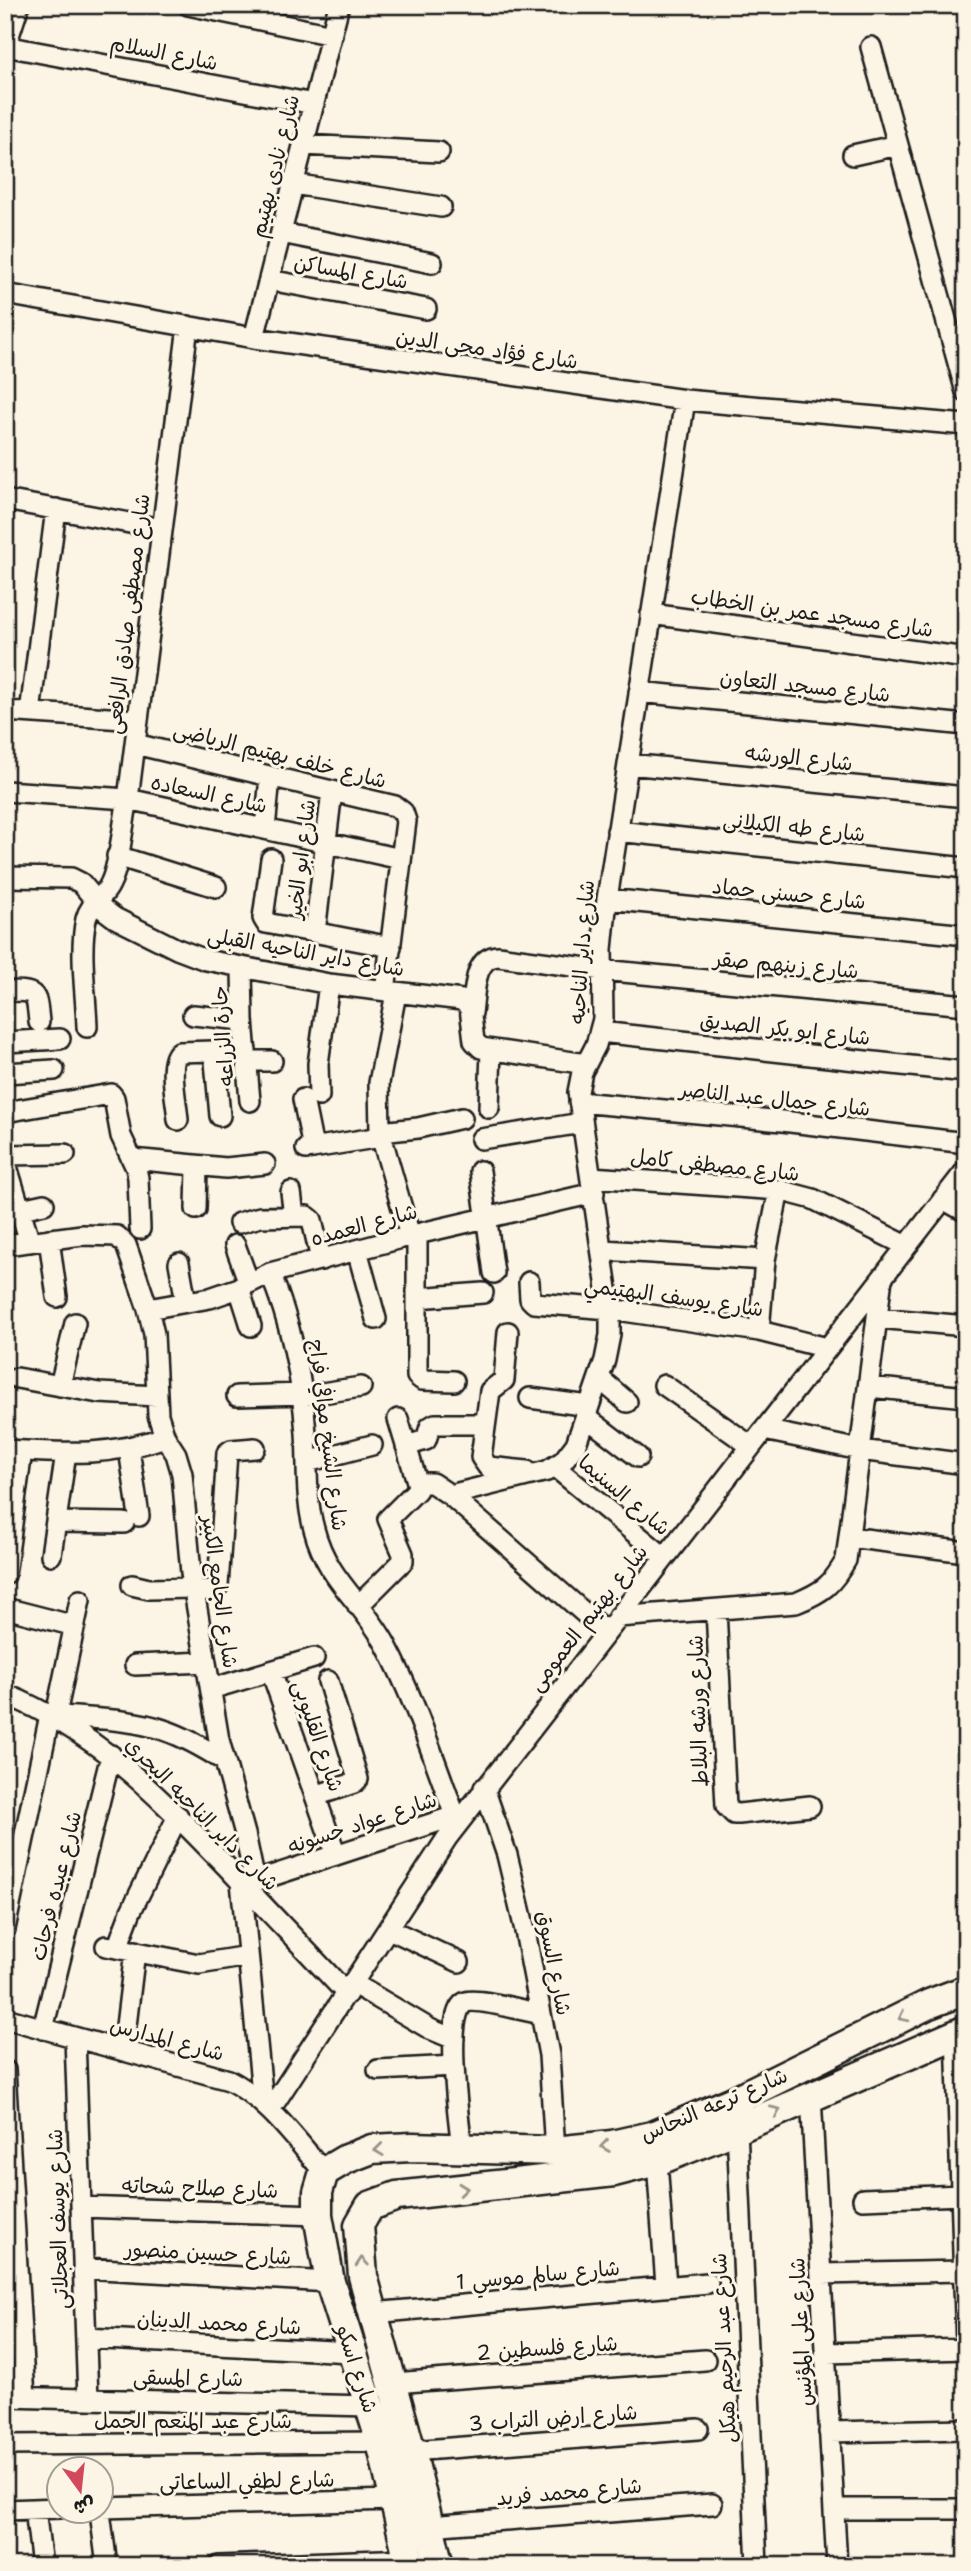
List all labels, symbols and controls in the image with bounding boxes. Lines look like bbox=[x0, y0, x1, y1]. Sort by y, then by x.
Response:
street label: شارع السلام bbox=[108, 29, 220, 79]
street label: شارع نادى بهتيم bbox=[244, 92, 308, 241]
street label: شارع المساكن bbox=[292, 248, 410, 297]
street label: شارع فؤاد محى الدين bbox=[394, 322, 580, 377]
street label: شارع مصطفى صادق الرافعى bbox=[99, 492, 158, 736]
street label: شارع مسجد عمر بن الخطاب bbox=[689, 582, 935, 645]
street label: شارع مسجد التعاون bbox=[718, 663, 892, 710]
street label: شارع خلف بهتيم الرياضى bbox=[170, 715, 389, 797]
street label: شارع الورشه bbox=[744, 738, 854, 779]
street label: شارع السعاده bbox=[148, 768, 270, 821]
street label: شارع ابو الخير bbox=[280, 798, 323, 922]
street label: شارع طه الكيلانى bbox=[721, 806, 867, 849]
street label: شارع حسنى حماد bbox=[711, 872, 867, 917]
street label: شارع داير الناحيه bbox=[563, 879, 602, 1025]
street label: شارع داير الناحيه القبلى bbox=[205, 921, 407, 984]
street label: شارع زينهم صقر bbox=[710, 945, 860, 987]
street label: حارة الزراعه bbox=[206, 985, 240, 1087]
street label: شارع ابو بكر الصديق bbox=[698, 1006, 872, 1053]
street label: شارع جمال عبد الناصر bbox=[676, 1075, 872, 1124]
street label: شارع مصطفى كامل bbox=[629, 1142, 801, 1189]
street label: شارع العمده bbox=[308, 1197, 421, 1254]
street label: شارع يوسف البهتيمي bbox=[582, 1271, 765, 1328]
street label: شارع الشيخ موافي فراج bbox=[301, 1337, 354, 1533]
street label: شارع السنيما bbox=[571, 1448, 676, 1543]
street label: شارع الجامع الكبير bbox=[194, 1512, 245, 1670]
street label: شارع بهتيم العمومى bbox=[522, 1539, 656, 1698]
street label: شارع ورشه البلاط bbox=[681, 1634, 716, 1787]
street label: شارع القليوبى bbox=[285, 1676, 350, 1796]
street label: شارع داير الناحيه البحري bbox=[118, 1731, 285, 1898]
street label: شارع عواد حسونه bbox=[284, 1786, 441, 1861]
street label: شارع عبده فرحات bbox=[24, 1808, 89, 1964]
street label: شارع السوق bbox=[529, 1908, 578, 2018]
one-way arrow bbox=[898, 2008, 910, 2022]
street label: شارع المدارس bbox=[107, 2010, 227, 2069]
street label: شارع ترعه النحاس bbox=[636, 2061, 792, 2150]
one-way arrow bbox=[769, 2105, 781, 2119]
street label: شارع يوسف العجلاتى bbox=[41, 2128, 76, 2310]
one-way arrow bbox=[600, 2138, 611, 2153]
one-way arrow bbox=[373, 2142, 385, 2157]
street label: شارع صلاح شحاته bbox=[121, 2171, 279, 2206]
one-way arrow bbox=[457, 2181, 468, 2196]
street label: شارع حسين منصور bbox=[122, 2235, 292, 2272]
street label: شارع عبد الرحيم هيكل bbox=[705, 2252, 745, 2444]
street label: شارع سالم موسي 1 bbox=[455, 2254, 622, 2301]
one-way arrow bbox=[355, 2257, 370, 2268]
street label: شارع على المؤنس bbox=[783, 2257, 820, 2407]
street label: شارع محمد الدينان bbox=[136, 2305, 302, 2342]
street label: شارع اسكو bbox=[328, 2319, 384, 2417]
street label: شارع فلسطين 2 bbox=[475, 2329, 619, 2368]
street label: شارع المسقى bbox=[133, 2363, 243, 2394]
street label: شارع ارض التراب 3 bbox=[467, 2398, 639, 2439]
street label: شارع عبد المنعم الجمل bbox=[94, 2407, 292, 2437]
north arrow bbox=[46, 2456, 116, 2526]
street label: شارع لطفي الساعاتى bbox=[159, 2465, 335, 2502]
street label: شارع محمد فريد bbox=[495, 2472, 643, 2513]
text: ش bbox=[71, 2491, 98, 2521]

